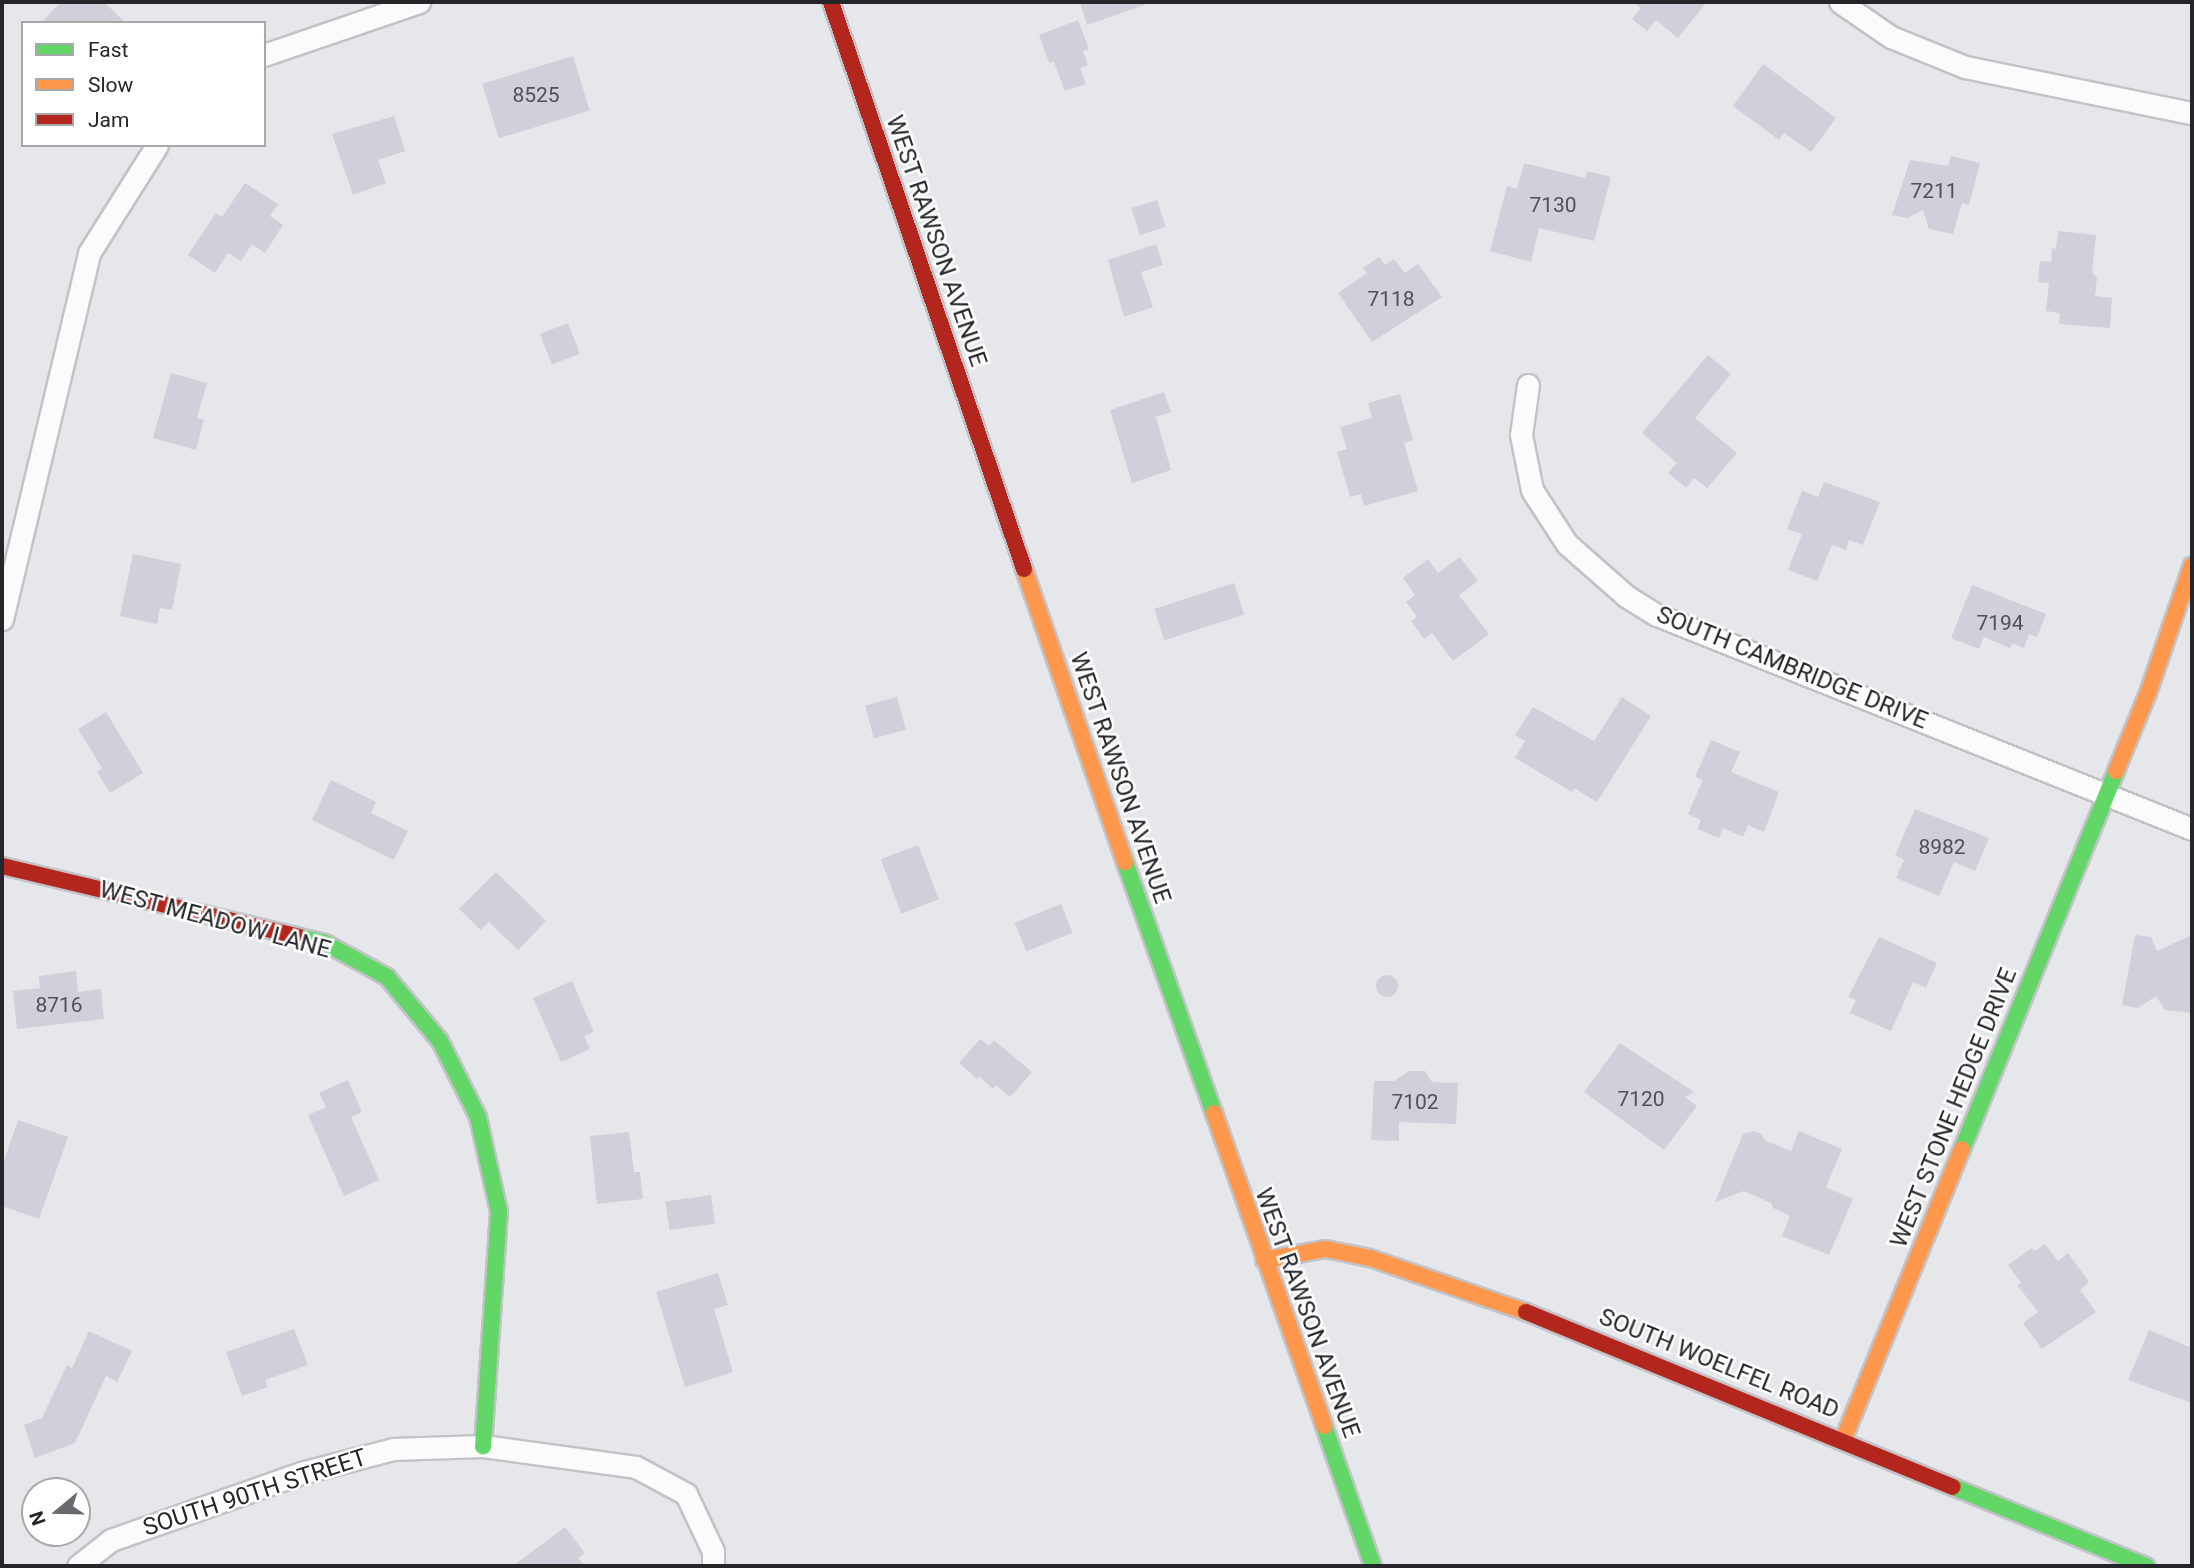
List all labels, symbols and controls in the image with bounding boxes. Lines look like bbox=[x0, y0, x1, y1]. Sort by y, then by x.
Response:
legend bbox=[21, 21, 266, 147]
text: Fast bbox=[88, 38, 128, 62]
text: Slow bbox=[88, 73, 133, 97]
house number: 8525 bbox=[512, 82, 560, 108]
text: Jam bbox=[88, 108, 129, 132]
street label: WEST RAWSON AVENUE bbox=[879, 111, 993, 371]
house number: 7211 bbox=[1910, 178, 1958, 204]
house number: 7130 bbox=[1529, 192, 1577, 218]
house number: 7118 bbox=[1367, 286, 1415, 312]
street label: SOUTH CAMBRIDGE DRIVE bbox=[1652, 600, 1932, 736]
house number: 7194 bbox=[1976, 610, 2024, 636]
street label: WEST RAWSON AVENUE bbox=[1063, 648, 1177, 908]
house number: 8982 bbox=[1918, 834, 1966, 860]
street label: WEST MEADOW LANE bbox=[96, 875, 334, 965]
street label: WEST STONE HEDGE DRIVE bbox=[1885, 964, 2023, 1252]
house number: 8716 bbox=[35, 992, 83, 1018]
house number: 7120 bbox=[1617, 1086, 1665, 1112]
house number: 7102 bbox=[1391, 1089, 1439, 1115]
street label: WEST RAWSON AVENUE bbox=[1248, 1184, 1366, 1442]
street label: SOUTH WOELFEL ROAD bbox=[1595, 1303, 1843, 1425]
street label: SOUTH 90TH STREET bbox=[140, 1443, 370, 1543]
north arrow bbox=[21, 1477, 91, 1547]
text: N bbox=[25, 1508, 51, 1528]

